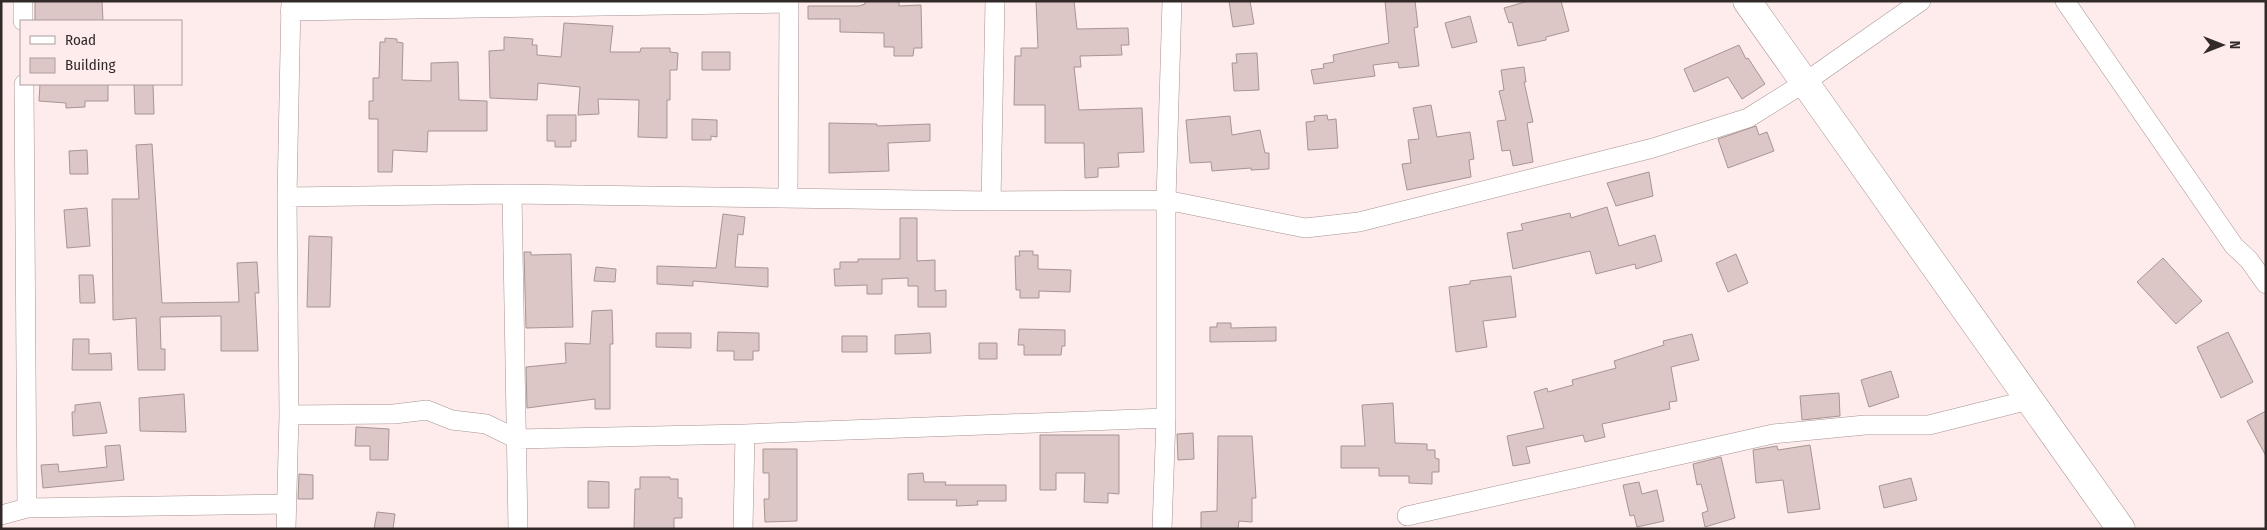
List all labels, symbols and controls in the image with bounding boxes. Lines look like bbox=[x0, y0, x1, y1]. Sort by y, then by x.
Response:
legend bbox=[20, 20, 182, 85]
north arrow bbox=[2197, 20, 2247, 70]
text: Road bbox=[65, 31, 96, 49]
text: N bbox=[2226, 41, 2243, 49]
text: Building bbox=[65, 56, 116, 74]

